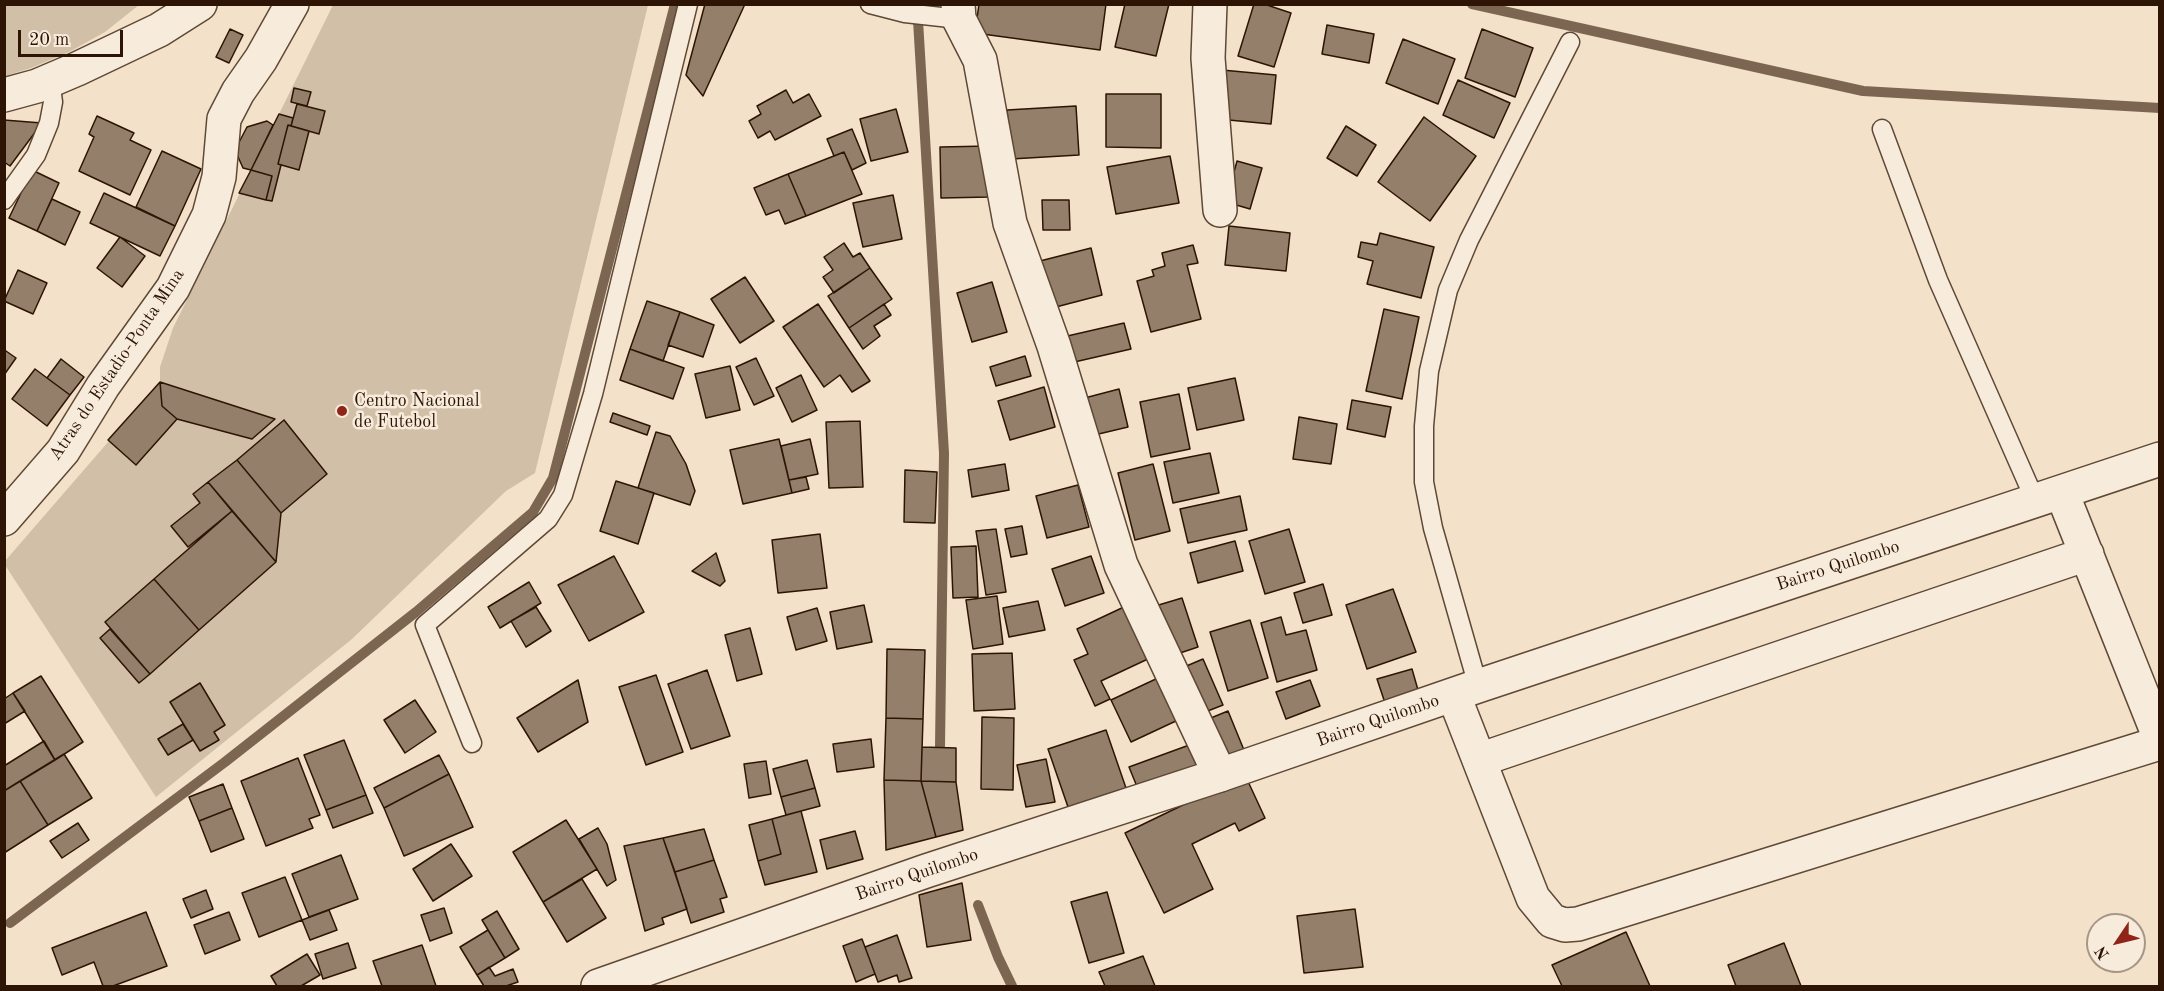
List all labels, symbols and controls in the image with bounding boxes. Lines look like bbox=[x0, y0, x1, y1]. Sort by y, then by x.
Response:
scale bar bbox=[21, 18, 126, 56]
text: 20 m bbox=[29, 31, 69, 49]
street label: Atras do Estadio-Ponta Mina bbox=[45, 265, 189, 465]
place label: Centro Nacional de Futebol bbox=[354, 390, 480, 432]
marker: Centro Nacional de Futebol bbox=[335, 404, 349, 418]
street label: Bairro Quilombo bbox=[1774, 536, 1902, 596]
street label: Bairro Quilombo bbox=[1314, 690, 1442, 752]
street label: Bairro Quilombo bbox=[853, 844, 981, 906]
north arrow bbox=[2086, 913, 2146, 973]
text: N bbox=[2093, 943, 2113, 962]

